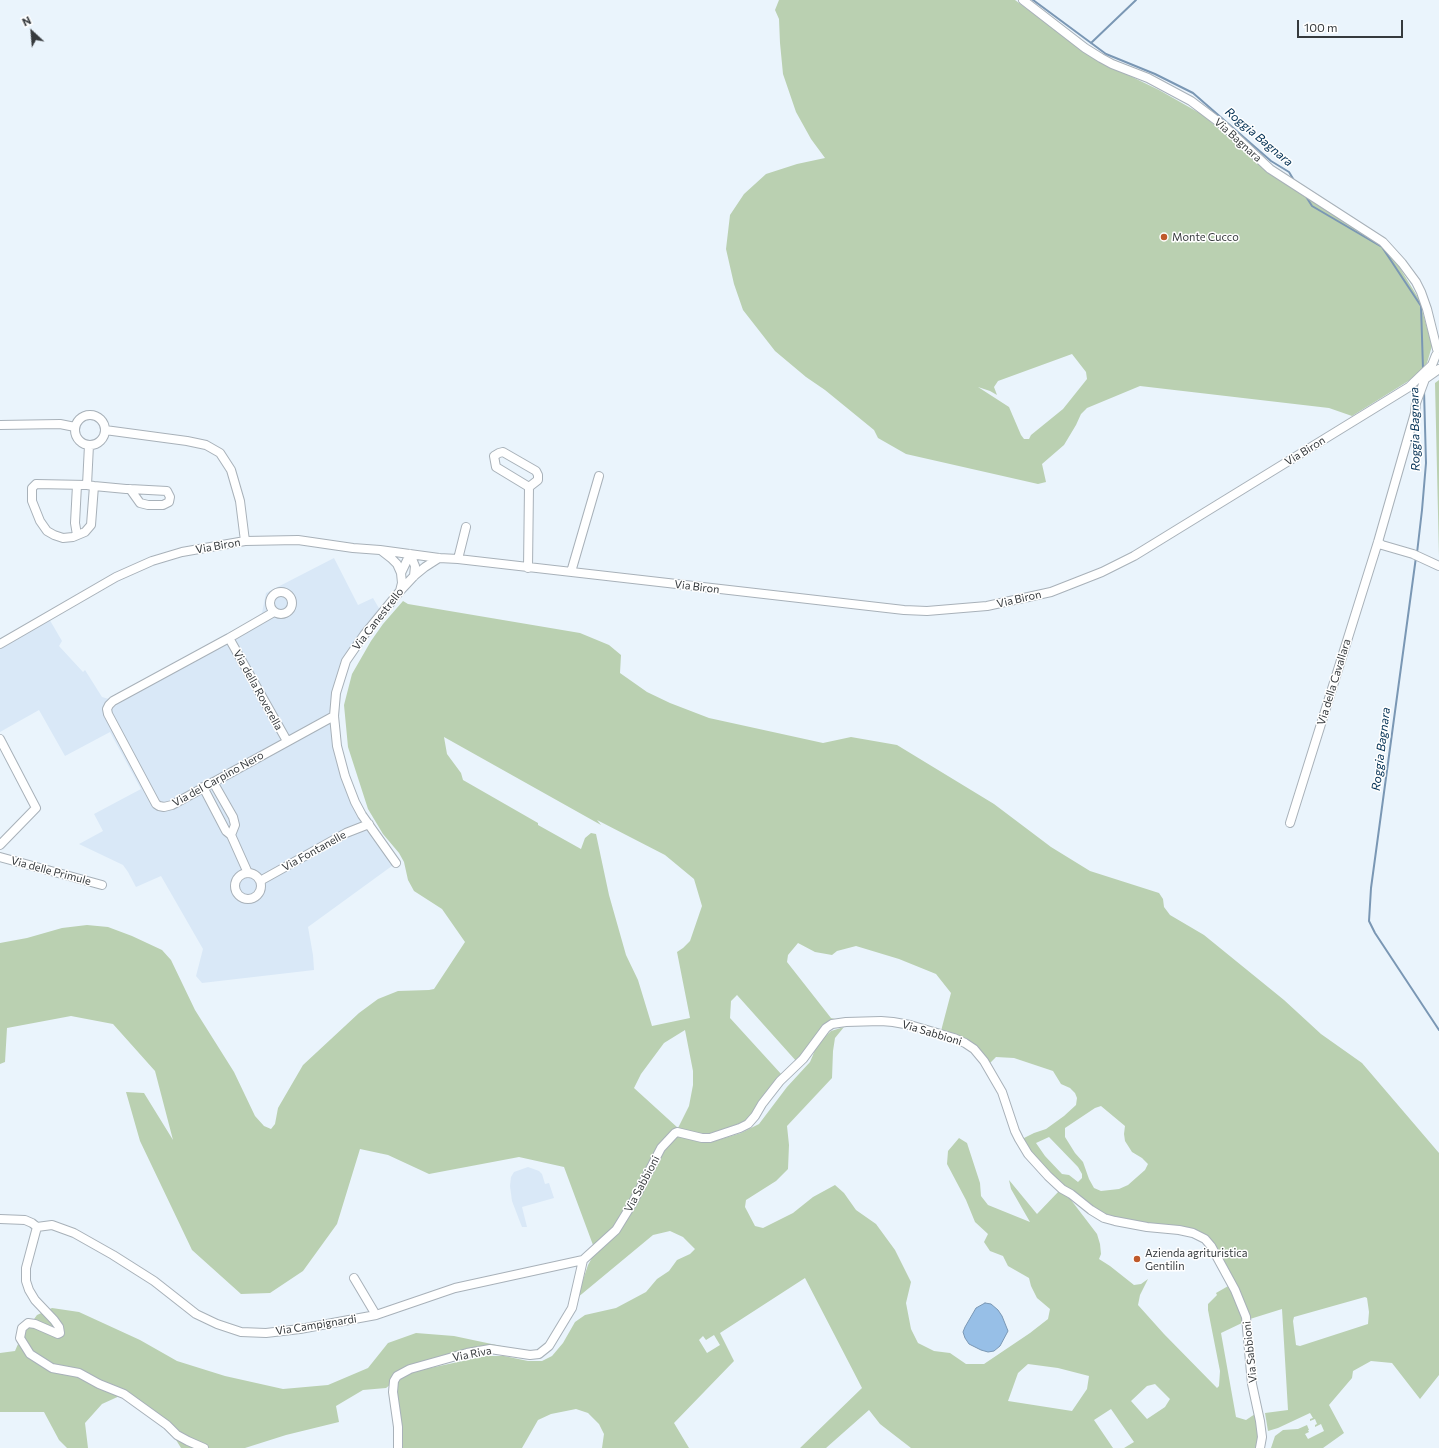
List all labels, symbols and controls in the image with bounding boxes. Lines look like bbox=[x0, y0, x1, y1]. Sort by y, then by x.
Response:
north arrow bbox=[12, 12, 52, 52]
scale bar bbox=[1299, 12, 1405, 38]
text: N bbox=[20, 13, 33, 28]
text: 100 m bbox=[1304, 20, 1338, 34]
water label: Roggia Bagnara bbox=[1222, 104, 1296, 170]
street label: Via Bagnara bbox=[1212, 115, 1264, 165]
place label: Monte Cucco bbox=[1172, 230, 1239, 244]
marker: Monte Cucco bbox=[1159, 232, 1169, 242]
water label: Roggia Bagnara bbox=[1407, 387, 1423, 471]
street label: Via Biron bbox=[1282, 433, 1328, 469]
street label: Via Biron bbox=[195, 536, 241, 556]
street label: Via Biron bbox=[674, 578, 720, 596]
street label: Via Canestrello bbox=[350, 585, 406, 653]
street label: Via Biron bbox=[995, 587, 1043, 611]
street label: Via della Cavallara bbox=[1315, 637, 1353, 727]
street label: Via della Roverella bbox=[230, 648, 286, 732]
water label: Roggia Bagnara bbox=[1369, 706, 1393, 792]
street label: Via del Carpino Nero bbox=[170, 748, 266, 810]
street label: Via Fontanelle bbox=[280, 828, 348, 874]
street label: Via delle Primule bbox=[10, 854, 92, 888]
street label: Via Sabbioni bbox=[900, 1018, 964, 1048]
street label: Via Sabbioni bbox=[622, 1154, 662, 1214]
place label: Azienda agrituristica Gentilin bbox=[1145, 1246, 1248, 1272]
marker: Azienda agrituristica Gentilin bbox=[1132, 1254, 1142, 1264]
street label: Via Campignardi bbox=[275, 1312, 357, 1338]
street label: Via Sabbioni bbox=[1240, 1320, 1260, 1384]
street label: Via Riva bbox=[451, 1344, 493, 1364]

